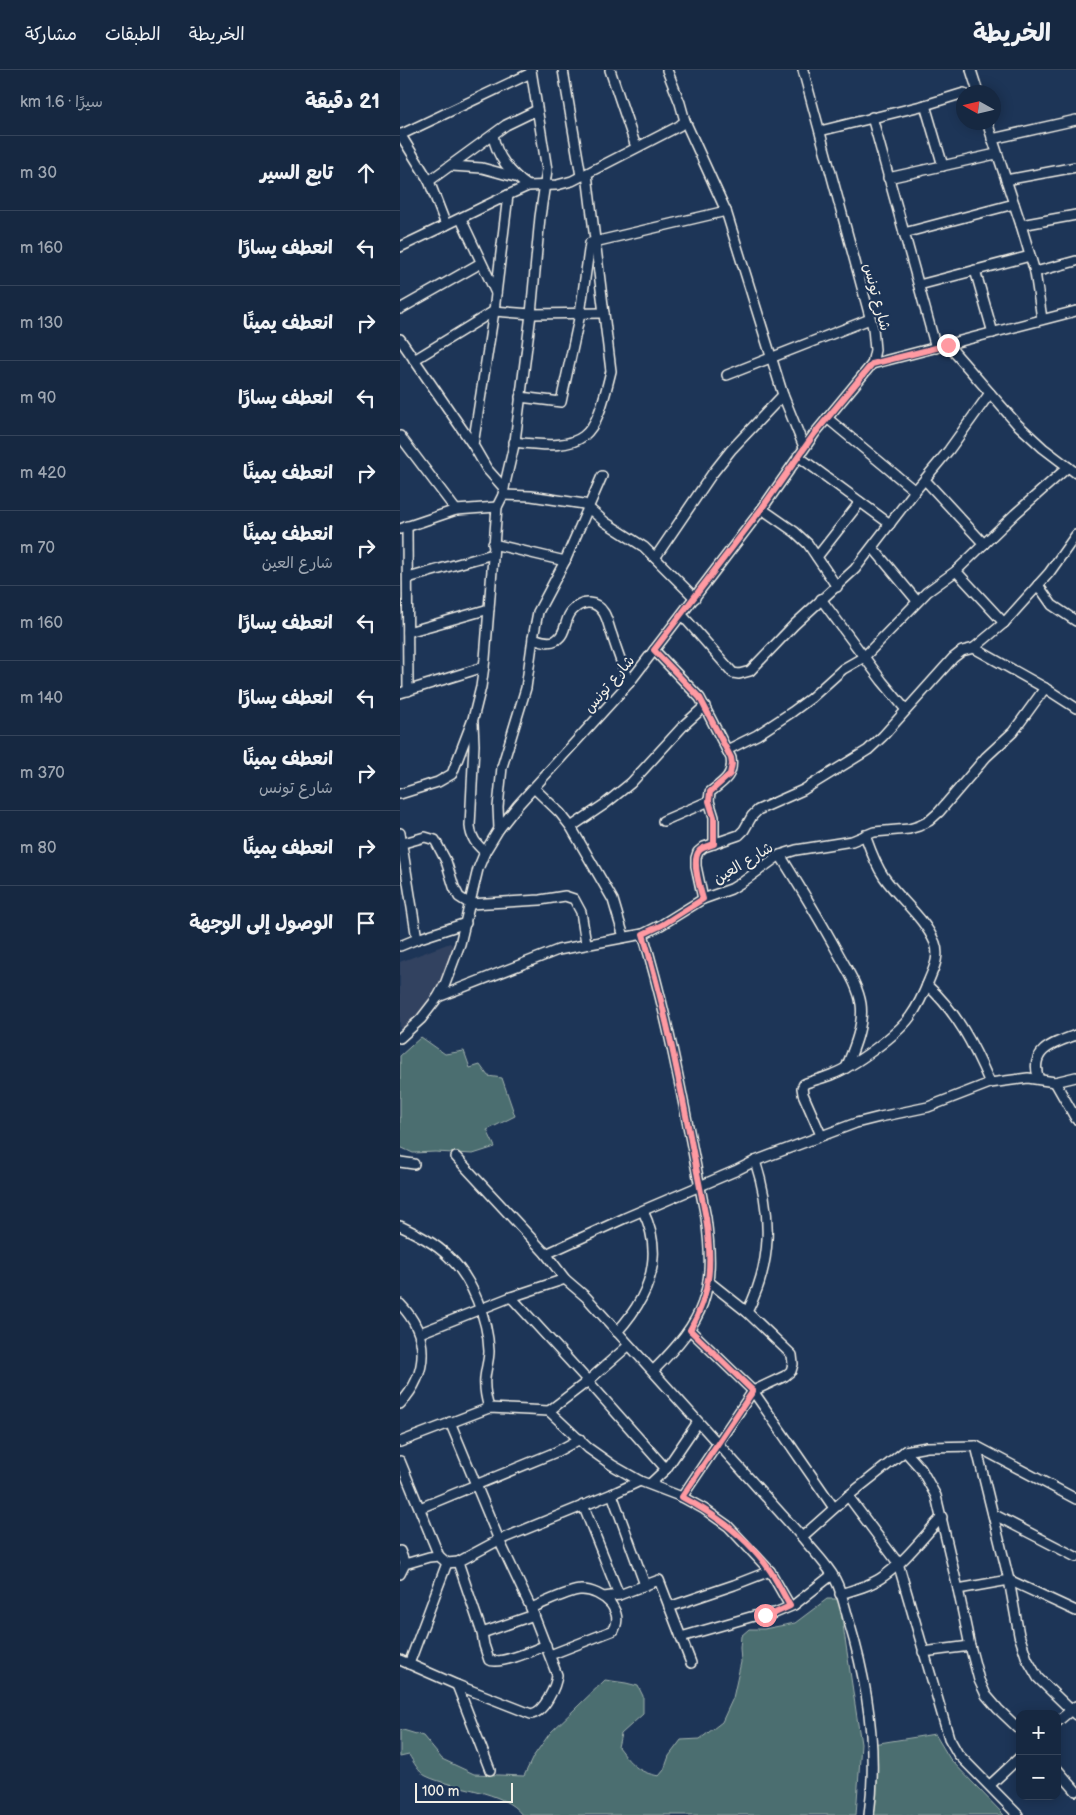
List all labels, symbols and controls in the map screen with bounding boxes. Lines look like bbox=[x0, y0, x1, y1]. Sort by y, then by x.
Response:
text: الخريطة bbox=[973, 19, 1051, 48]
text: مشاركة bbox=[25, 24, 77, 45]
text: الطبقات bbox=[105, 24, 161, 45]
text: الخريطة bbox=[189, 24, 245, 45]
north arrow bbox=[956, 85, 1001, 130]
text: 21 دقيقة bbox=[305, 89, 380, 114]
text: سيرًا · 1.6 km bbox=[20, 93, 103, 112]
icon: ahead bbox=[352, 159, 380, 187]
text: تابع السير bbox=[260, 162, 333, 185]
text: 30 m bbox=[20, 164, 57, 183]
icon: left bbox=[352, 234, 380, 262]
text: انعطف يسارًا bbox=[238, 237, 333, 260]
text: 160 m bbox=[20, 239, 63, 258]
street label: شارع تونس bbox=[858, 261, 895, 333]
icon: right bbox=[352, 309, 380, 337]
text: انعطف يمينًا bbox=[243, 312, 333, 335]
text: 130 m bbox=[20, 314, 63, 333]
route end bbox=[937, 334, 960, 357]
icon: left bbox=[352, 384, 380, 412]
text: انعطف يسارًا bbox=[238, 387, 333, 410]
text: 90 m bbox=[20, 389, 56, 408]
icon: right bbox=[352, 459, 380, 487]
text: انعطف يمينًا bbox=[243, 462, 333, 485]
text: 420 m bbox=[20, 464, 66, 483]
text: انعطف يمينًا bbox=[243, 523, 333, 546]
icon: right bbox=[352, 534, 380, 562]
text: 70 m bbox=[20, 539, 55, 558]
text: شارع العين bbox=[262, 554, 333, 573]
icon: left bbox=[352, 609, 380, 637]
text: انعطف يسارًا bbox=[238, 612, 333, 635]
text: 160 m bbox=[20, 614, 63, 633]
street label: شارع تونس bbox=[580, 652, 639, 717]
icon: left bbox=[352, 684, 380, 712]
text: انعطف يسارًا bbox=[238, 687, 333, 710]
text: 140 m bbox=[20, 689, 63, 708]
text: انعطف يمينًا bbox=[243, 748, 333, 771]
icon: right bbox=[352, 759, 380, 787]
text: 370 m bbox=[20, 764, 65, 783]
text: شارع تونس bbox=[259, 779, 333, 798]
icon: right bbox=[352, 834, 380, 862]
text: انعطف يمينًا bbox=[243, 837, 333, 860]
street label: شارع العين bbox=[710, 838, 777, 889]
text: 80 m bbox=[20, 839, 56, 858]
icon: arrive bbox=[352, 909, 380, 937]
text: الوصول إلى الوجهة bbox=[189, 912, 333, 935]
route start bbox=[754, 1604, 777, 1627]
map controls bbox=[1016, 1710, 1061, 1800]
button: + bbox=[1016, 1710, 1061, 1755]
button: − bbox=[1016, 1755, 1061, 1800]
scale bar bbox=[415, 1780, 512, 1803]
text: 100 m bbox=[422, 1783, 459, 1800]

